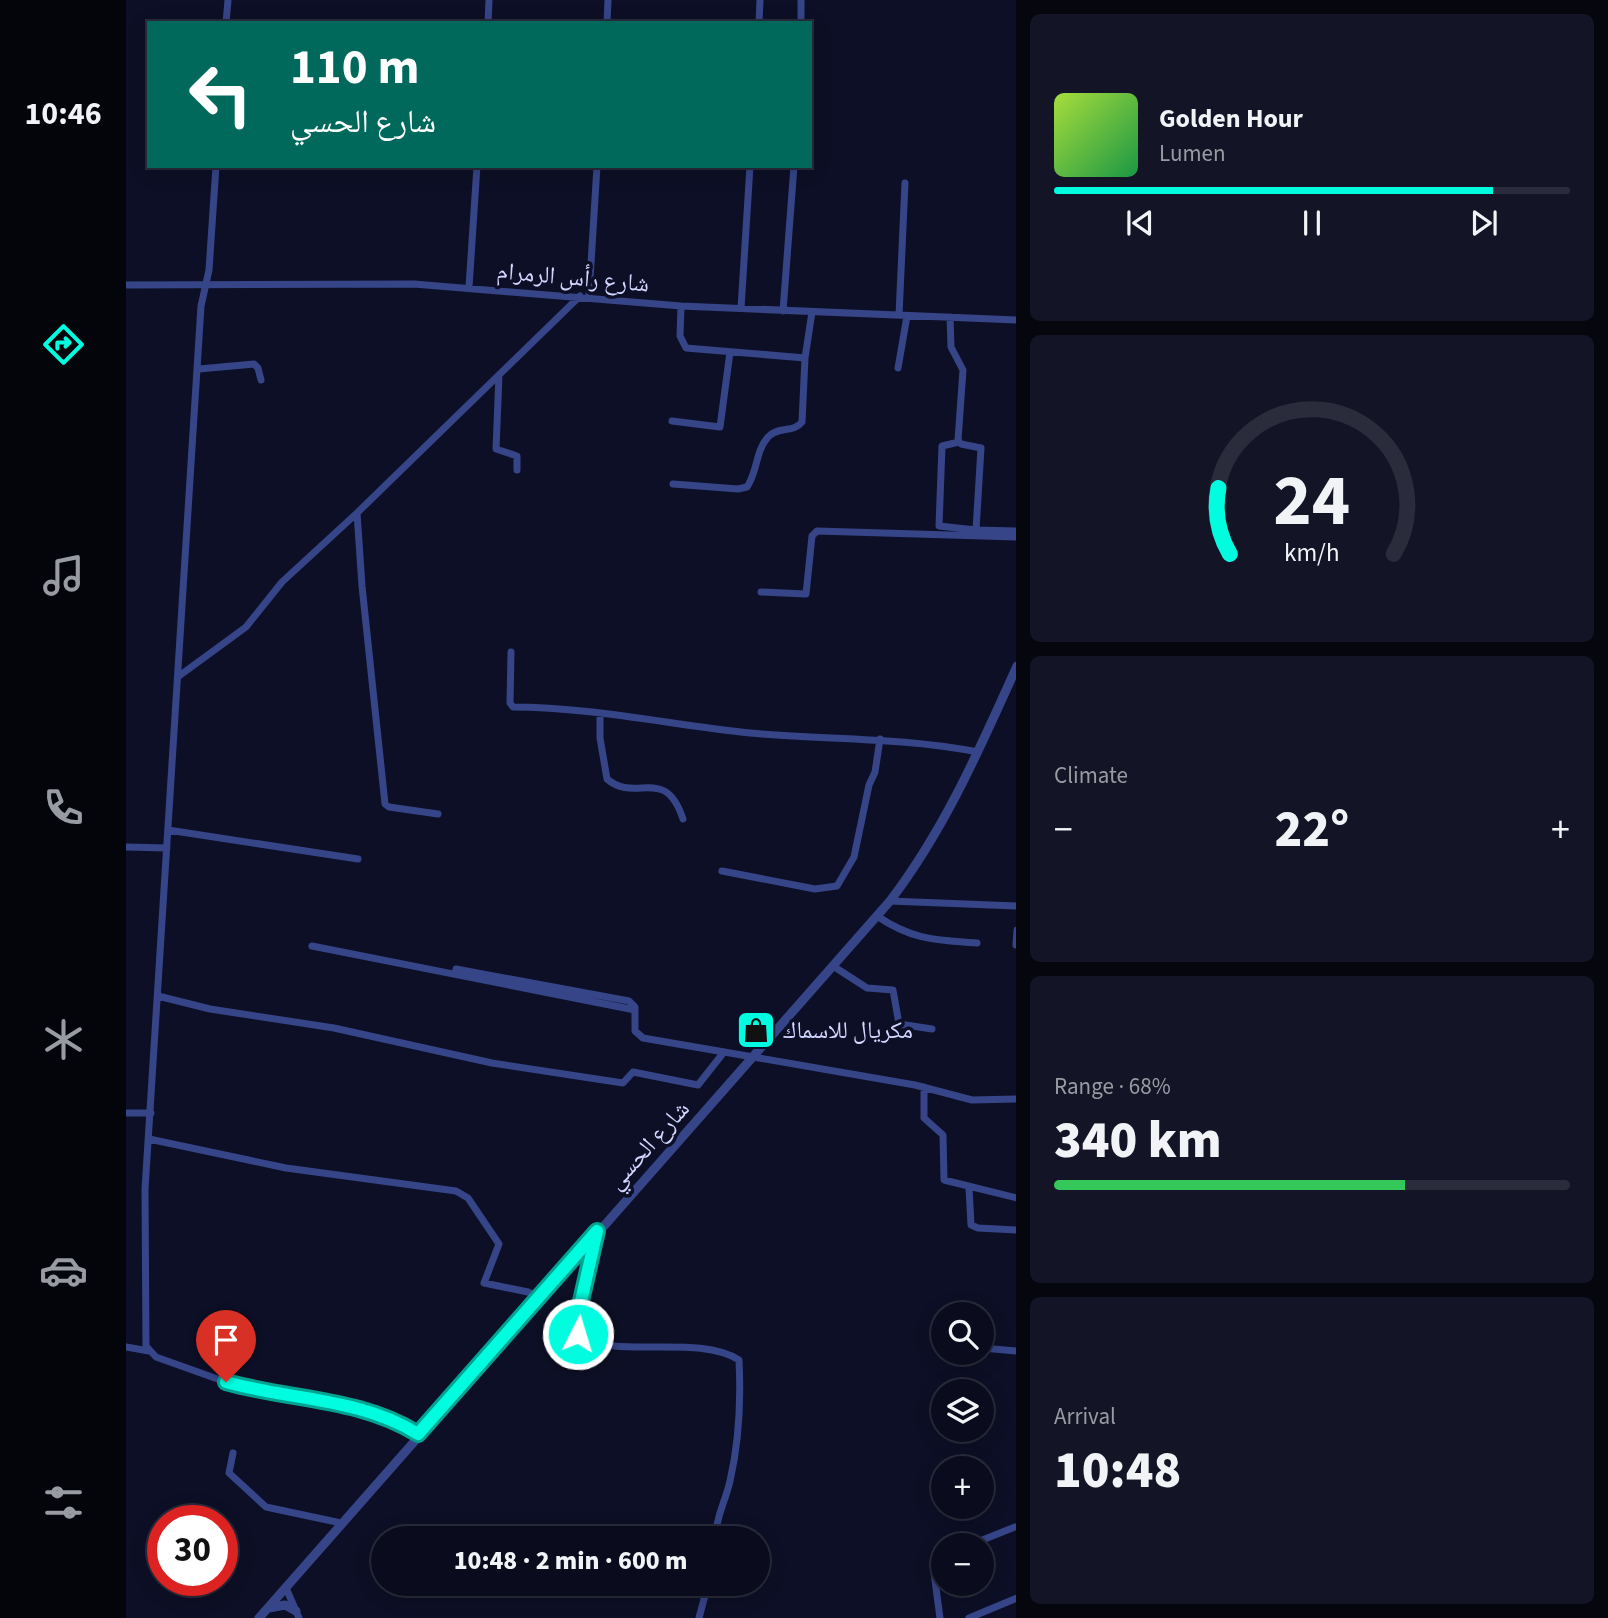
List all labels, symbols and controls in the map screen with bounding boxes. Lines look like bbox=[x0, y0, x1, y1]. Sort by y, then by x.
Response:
text: 110 m bbox=[290, 33, 419, 103]
icon: left bbox=[175, 49, 266, 140]
text: 10:46 bbox=[24, 91, 102, 137]
text: شارع الحسي bbox=[290, 99, 436, 145]
text: Golden Hour bbox=[1159, 100, 1303, 137]
text: Lumen bbox=[1159, 137, 1226, 170]
icon: previous bbox=[1121, 204, 1159, 242]
icon: pause bbox=[1293, 204, 1331, 242]
icon: next bbox=[1465, 204, 1503, 242]
street label: شارع رأس الرمرام bbox=[495, 253, 651, 302]
icon: directions bbox=[39, 320, 88, 369]
text: 24 bbox=[1274, 450, 1350, 554]
text: km/h bbox=[1284, 535, 1340, 571]
icon: music bbox=[39, 551, 88, 600]
text: Climate bbox=[1054, 759, 1128, 792]
icon: phone bbox=[39, 783, 88, 832]
text: 22° bbox=[1275, 793, 1349, 867]
text: − bbox=[1054, 803, 1073, 857]
text: + bbox=[1551, 803, 1570, 857]
shop icon: مكريال للاسماك bbox=[735, 1009, 777, 1051]
place label: مكريال للاسماك bbox=[783, 1013, 913, 1048]
icon: climate bbox=[39, 1015, 88, 1064]
text: Range · 68% bbox=[1054, 1070, 1171, 1103]
street label: شارع الحسي bbox=[599, 1093, 699, 1199]
text: 340 km bbox=[1054, 1104, 1222, 1178]
icon: car bbox=[39, 1246, 88, 1295]
position arrow bbox=[541, 1297, 615, 1371]
map controls bbox=[931, 1302, 994, 1596]
button: search bbox=[931, 1302, 994, 1365]
pin bbox=[196, 1310, 256, 1382]
icon: arrive bbox=[207, 1321, 245, 1359]
button: layers bbox=[931, 1379, 994, 1442]
text: Arrival bbox=[1054, 1400, 1116, 1433]
text: 10:48 bbox=[1054, 1434, 1181, 1508]
button: + bbox=[931, 1456, 994, 1519]
icon: filters bbox=[39, 1478, 88, 1527]
speed limit sign: 30 bbox=[147, 1505, 238, 1596]
button: − bbox=[931, 1533, 994, 1596]
text: 10:48 · 2 min · 600 m bbox=[454, 1542, 687, 1579]

